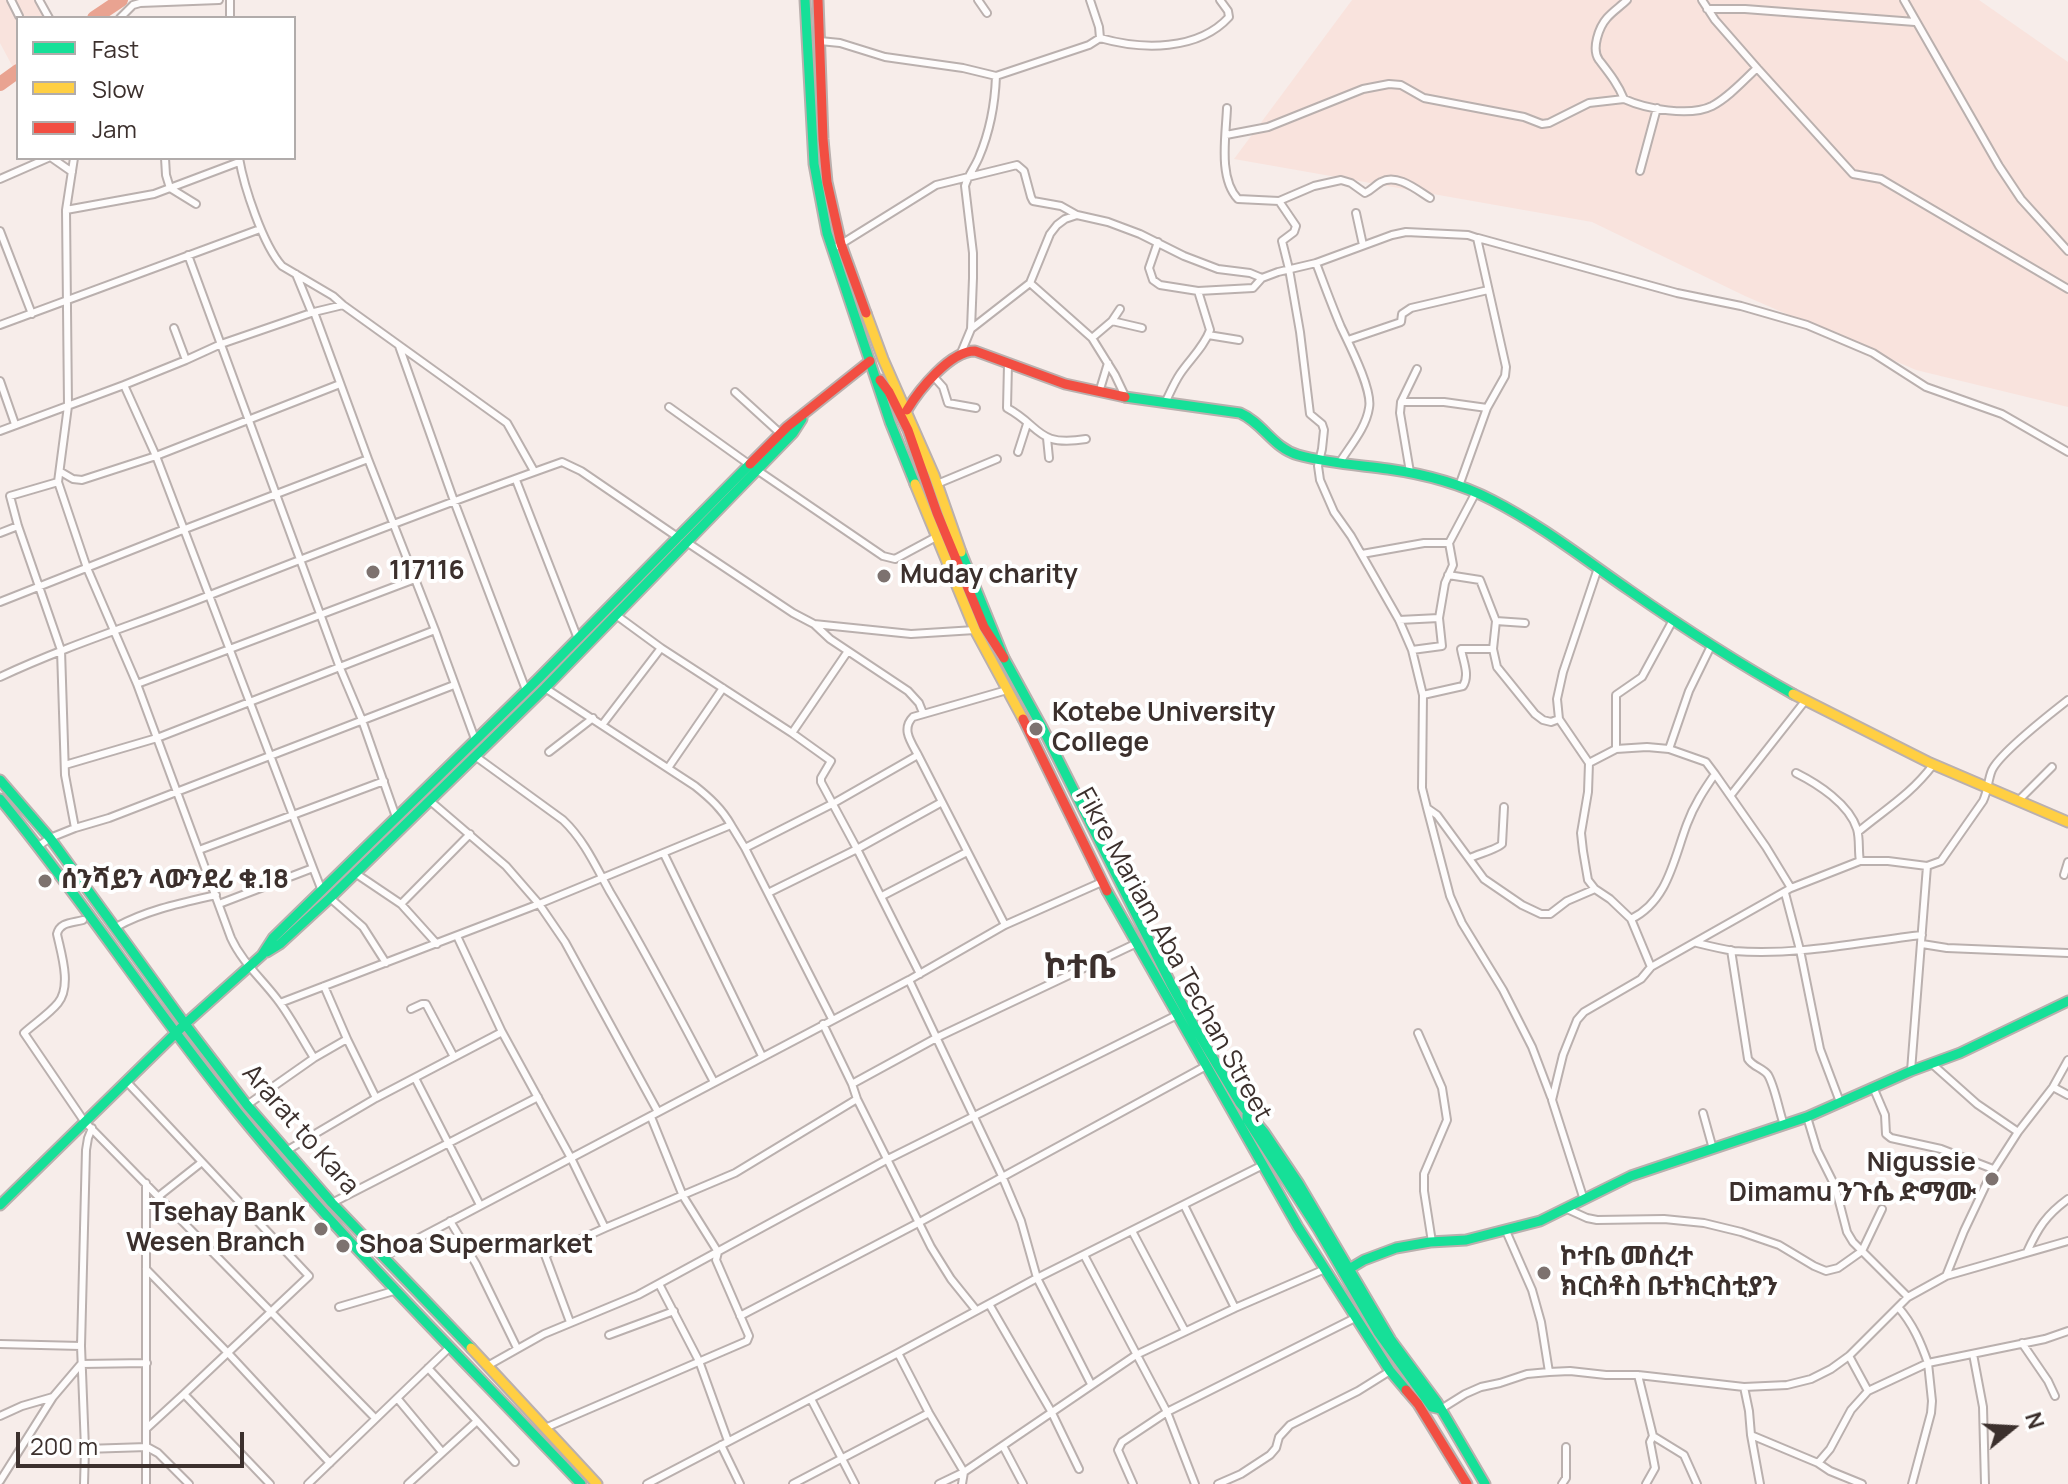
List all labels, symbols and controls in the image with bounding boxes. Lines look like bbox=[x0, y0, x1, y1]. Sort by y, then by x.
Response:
legend bbox=[16, 16, 296, 160]
text: Fast bbox=[92, 32, 139, 65]
text: Slow bbox=[92, 72, 145, 105]
text: Jam bbox=[92, 112, 137, 145]
place label: 117116 bbox=[389, 556, 465, 588]
place label: Muday charity bbox=[900, 560, 1078, 592]
marker: 117116 bbox=[364, 563, 382, 581]
marker: Muday charity bbox=[875, 567, 893, 585]
place label: Kotebe University College bbox=[1052, 698, 1275, 760]
marker: Kotebe University College bbox=[1027, 720, 1045, 738]
street label: Fikre Mariam Aba Techan Street bbox=[1068, 783, 1278, 1127]
place label: ሰንሻይን ላውንደሪ ቁ.18 bbox=[61, 865, 289, 897]
marker: ሰንሻይን ላውንደሪ ቁ.18 bbox=[36, 872, 54, 890]
district label: ኮተቤ bbox=[1044, 948, 1116, 988]
street label: Ararat to Kara bbox=[235, 1059, 365, 1201]
place label: Nigussie Dimamu ንጉሴ ድማሙ bbox=[1729, 1148, 1976, 1210]
marker: Nigussie Dimamu ንጉሴ ድማሙ bbox=[1983, 1170, 2001, 1188]
place label: Tsehay Bank Wesen Branch bbox=[126, 1198, 305, 1260]
marker: Tsehay Bank Wesen Branch bbox=[312, 1220, 330, 1238]
place label: Shoa Supermarket bbox=[359, 1230, 593, 1262]
marker: Shoa Supermarket bbox=[334, 1237, 352, 1255]
place label: ኮተቤ መሰረተ ክርስቶስ ቤተክርስቲያን bbox=[1560, 1242, 1778, 1304]
marker: ኮተቤ መሰረተ ክርስቶስ ቤተክርስቲያን bbox=[1535, 1264, 1553, 1282]
north arrow bbox=[1972, 1388, 2052, 1468]
text: N bbox=[2018, 1408, 2052, 1433]
scale bar bbox=[20, 1416, 248, 1466]
text: 200 m bbox=[30, 1429, 98, 1462]

